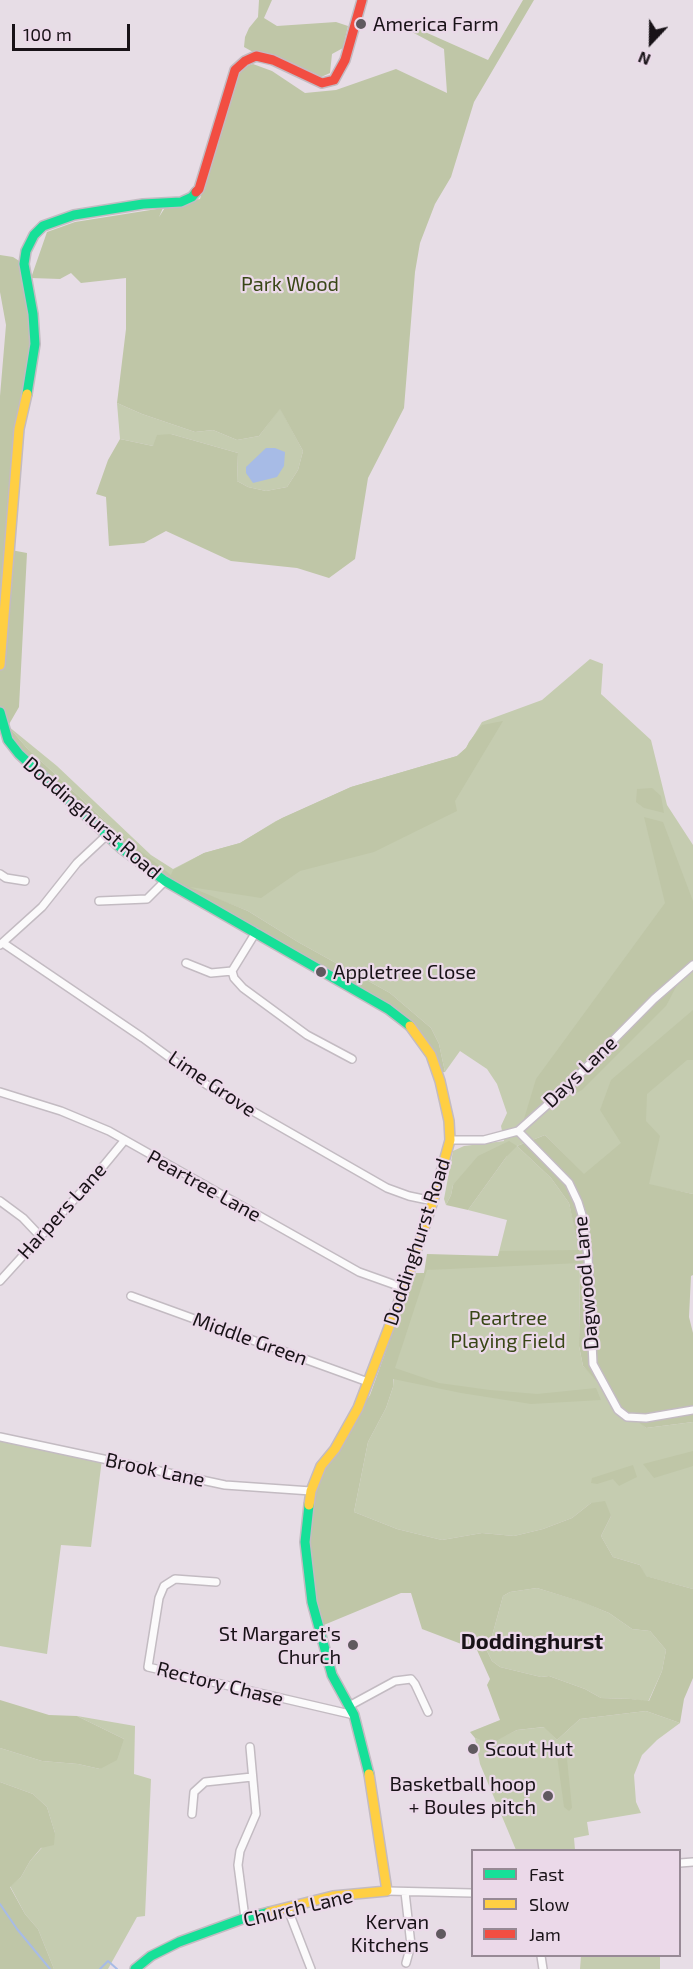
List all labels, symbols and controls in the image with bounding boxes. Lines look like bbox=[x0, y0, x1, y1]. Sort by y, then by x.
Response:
scale bar bbox=[15, 12, 134, 50]
place label: America Farm bbox=[373, 12, 499, 36]
north arrow bbox=[621, 12, 681, 72]
marker: America Farm bbox=[354, 17, 368, 31]
text: 100 m bbox=[23, 23, 72, 45]
text: N bbox=[635, 48, 653, 70]
park label: Park Wood bbox=[241, 272, 339, 296]
street label: Doddinghurst Road bbox=[18, 752, 166, 884]
place label: Appletree Close bbox=[333, 960, 476, 984]
marker: Appletree Close bbox=[314, 965, 328, 979]
street label: Days Lane bbox=[538, 1031, 622, 1113]
street label: Lime Grove bbox=[164, 1046, 260, 1122]
street label: Peartree Lane bbox=[143, 1145, 265, 1227]
street label: Doddinghurst Road bbox=[379, 1155, 455, 1329]
street label: Harpers Lane bbox=[13, 1158, 111, 1264]
street label: Dagwood Lane bbox=[568, 1215, 604, 1351]
park label: Peartree Playing Field bbox=[450, 1306, 566, 1353]
street label: Middle Green bbox=[190, 1307, 310, 1371]
street label: Brook Lane bbox=[103, 1448, 207, 1492]
place label: St Margaret's Church bbox=[219, 1622, 341, 1669]
district label: Doddinghurst bbox=[461, 1629, 603, 1655]
marker: St Margaret's Church bbox=[346, 1638, 360, 1652]
street label: Rectory Chase bbox=[154, 1657, 286, 1711]
place label: Scout Hut bbox=[485, 1737, 573, 1761]
marker: Scout Hut bbox=[466, 1742, 480, 1756]
place label: Basketball hoop + Boules pitch bbox=[390, 1772, 536, 1819]
marker: Basketball hoop + Boules pitch bbox=[541, 1789, 555, 1803]
legend bbox=[471, 1849, 681, 1957]
text: Fast bbox=[529, 1863, 564, 1885]
street label: Church Lane bbox=[241, 1884, 355, 1932]
text: Slow bbox=[529, 1893, 569, 1915]
place label: Kervan Kitchens bbox=[351, 1910, 429, 1957]
text: Jam bbox=[529, 1923, 561, 1945]
marker: Kervan Kitchens bbox=[434, 1927, 448, 1941]

